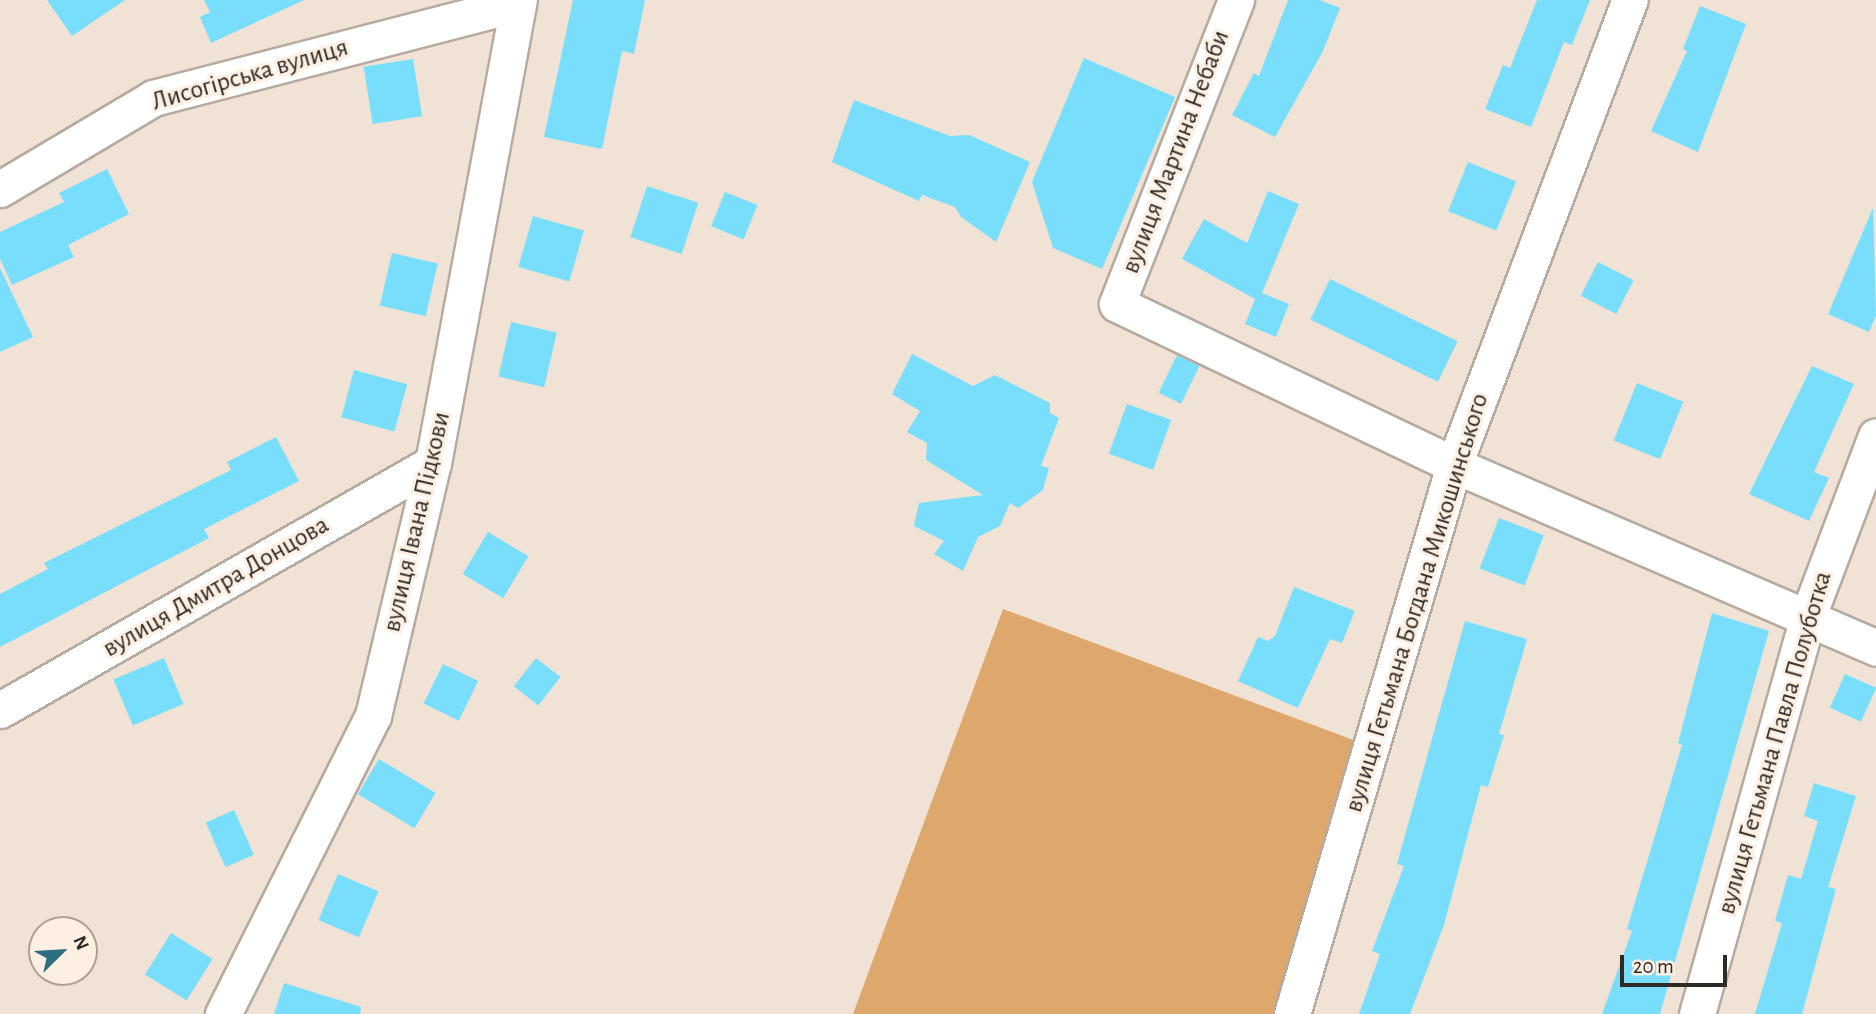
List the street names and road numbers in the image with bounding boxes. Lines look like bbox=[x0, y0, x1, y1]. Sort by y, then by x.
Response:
street label: вулиця Мартина Небаби bbox=[1115, 26, 1237, 278]
street label: Лисогірська вулиця bbox=[148, 32, 352, 118]
street label: вулиця Гетьмана Богдана Микошинського bbox=[1338, 390, 1496, 816]
street label: вулиця Івана Підкови bbox=[377, 409, 457, 635]
street label: вулиця Дмитра Донцова bbox=[97, 510, 335, 664]
street label: вулиця Гетьмана Павла Полуботка bbox=[1711, 568, 1839, 918]

